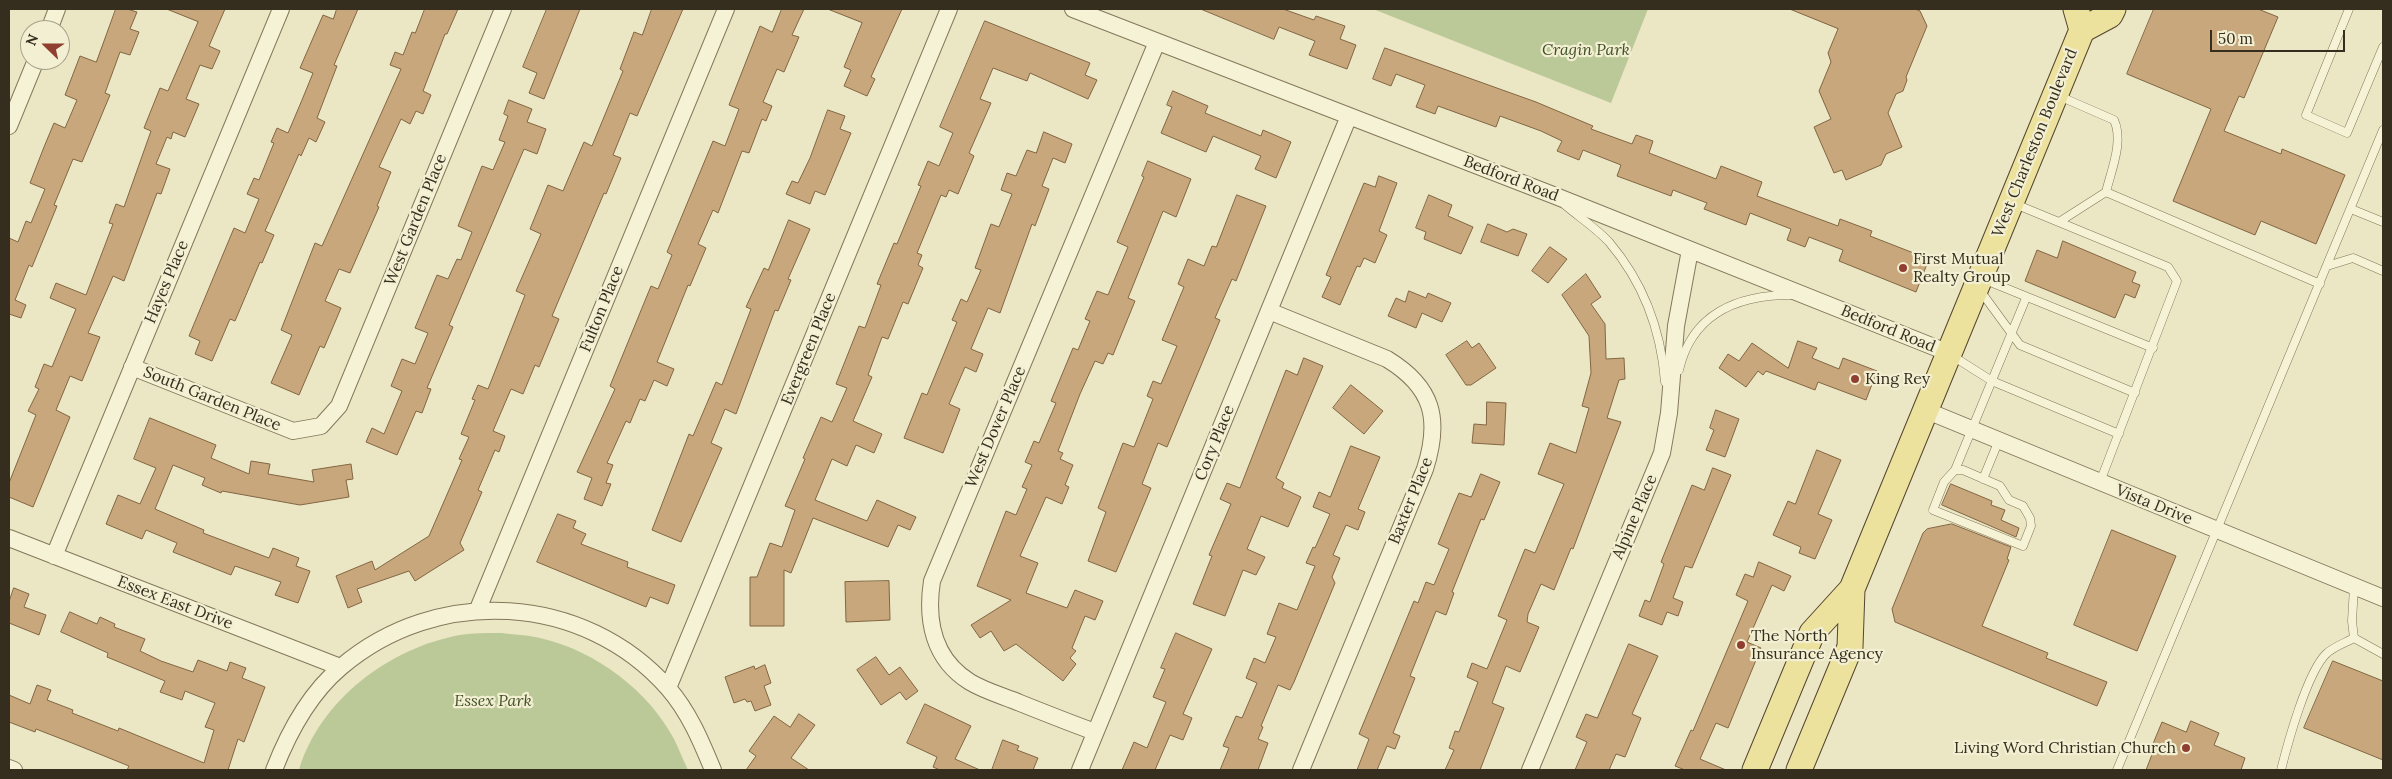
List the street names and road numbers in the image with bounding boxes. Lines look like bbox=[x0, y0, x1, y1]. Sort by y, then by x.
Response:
street label: West Charleston Boulevard bbox=[1988, 46, 2082, 240]
street label: West Garden Place bbox=[381, 151, 451, 289]
street label: Bedford Road bbox=[1461, 152, 1561, 206]
street label: Hayes Place bbox=[141, 238, 193, 326]
street label: Fulton Place bbox=[576, 263, 628, 355]
street label: Evergreen Place bbox=[778, 290, 840, 408]
street label: Bedford Road bbox=[1838, 301, 1938, 357]
street label: South Garden Place bbox=[140, 363, 284, 435]
street label: West Dover Place bbox=[962, 363, 1030, 491]
street label: Cory Place bbox=[1191, 402, 1239, 484]
street label: Baxter Place bbox=[1385, 455, 1437, 547]
street label: Alpine Place bbox=[1609, 472, 1661, 562]
street label: Vista Drive bbox=[2113, 481, 2195, 529]
street label: Essex East Drive bbox=[115, 572, 235, 634]

